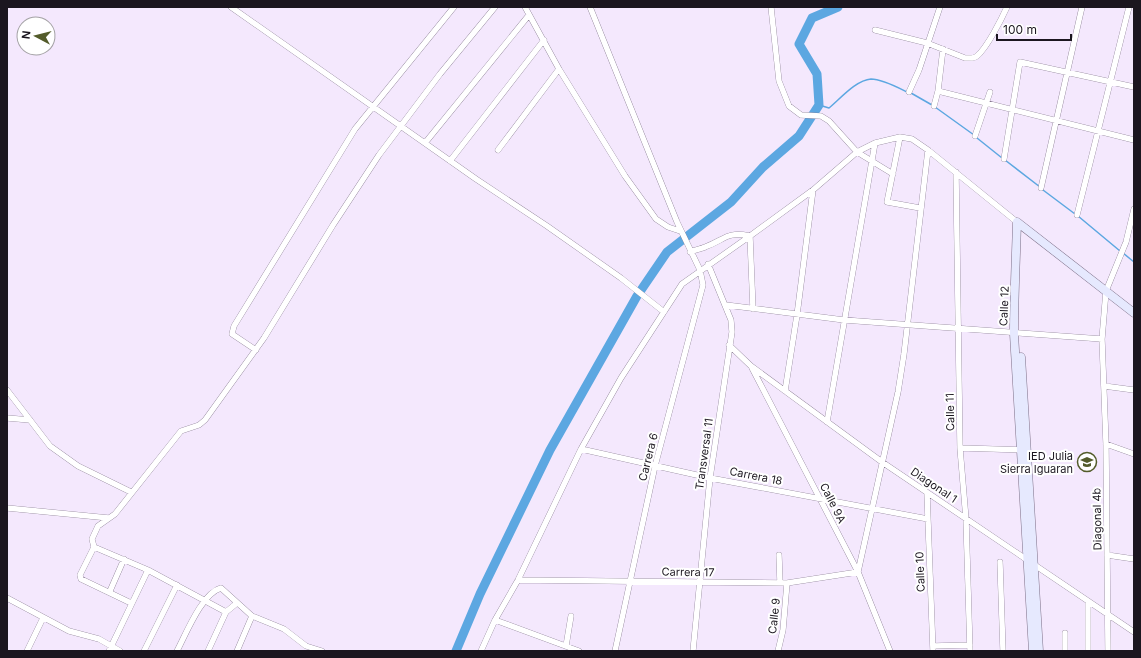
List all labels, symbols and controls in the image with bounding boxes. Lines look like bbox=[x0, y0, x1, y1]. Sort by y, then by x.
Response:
north arrow bbox=[16, 16, 56, 56]
scale bar bbox=[997, 16, 1071, 42]
text: 100 m bbox=[1003, 22, 1037, 37]
text: N bbox=[19, 30, 34, 40]
street label: Calle 12 bbox=[996, 286, 1012, 326]
street label: Calle 11 bbox=[943, 393, 957, 431]
street label: Transversal 11 bbox=[692, 417, 716, 491]
street label: Carrera 6 bbox=[635, 431, 661, 483]
place label: IED Julia Sierra Iguaran bbox=[1000, 449, 1073, 476]
school or university icon: IED Julia Sierra Iguaran bbox=[1076, 451, 1098, 473]
street label: Carrera 18 bbox=[728, 464, 784, 488]
street label: Diagonal 1 bbox=[908, 464, 960, 506]
street label: Calle 9A bbox=[817, 480, 849, 526]
street label: Diagonal 4b bbox=[1089, 487, 1105, 550]
street label: Calle 10 bbox=[912, 551, 928, 592]
street label: Carrera 17 bbox=[661, 565, 715, 579]
street label: Calle 9 bbox=[765, 597, 783, 635]

